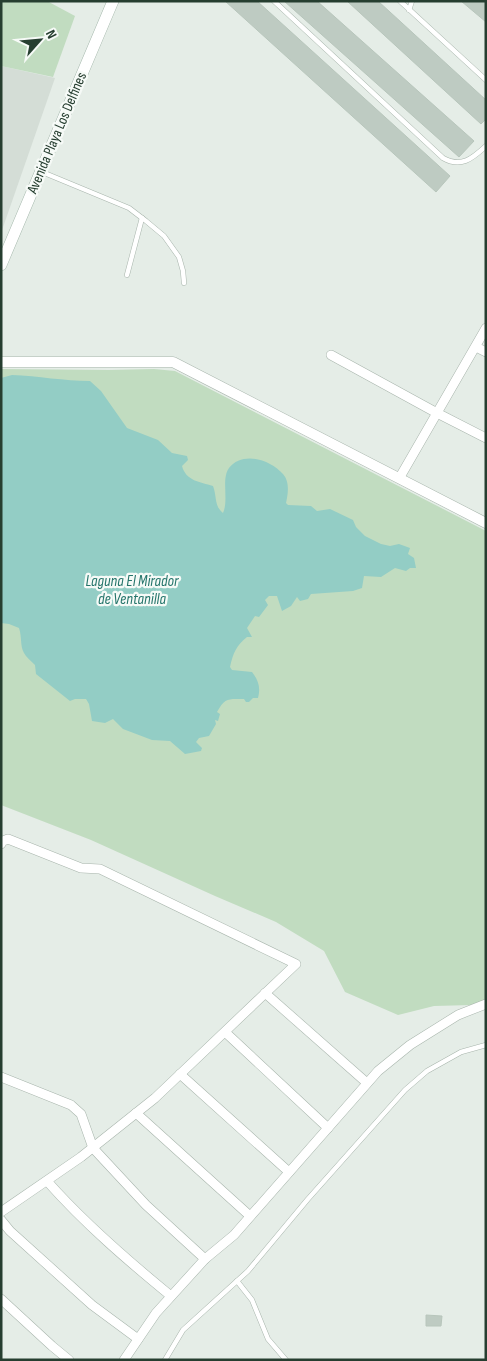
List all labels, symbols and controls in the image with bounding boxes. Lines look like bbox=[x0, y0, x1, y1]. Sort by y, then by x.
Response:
north arrow bbox=[15, 15, 65, 65]
text: N bbox=[42, 27, 60, 42]
street label: Avenida Playa Los Delfines bbox=[22, 69, 91, 198]
water label: Laguna El Mirador de Ventanilla bbox=[85, 572, 179, 609]

